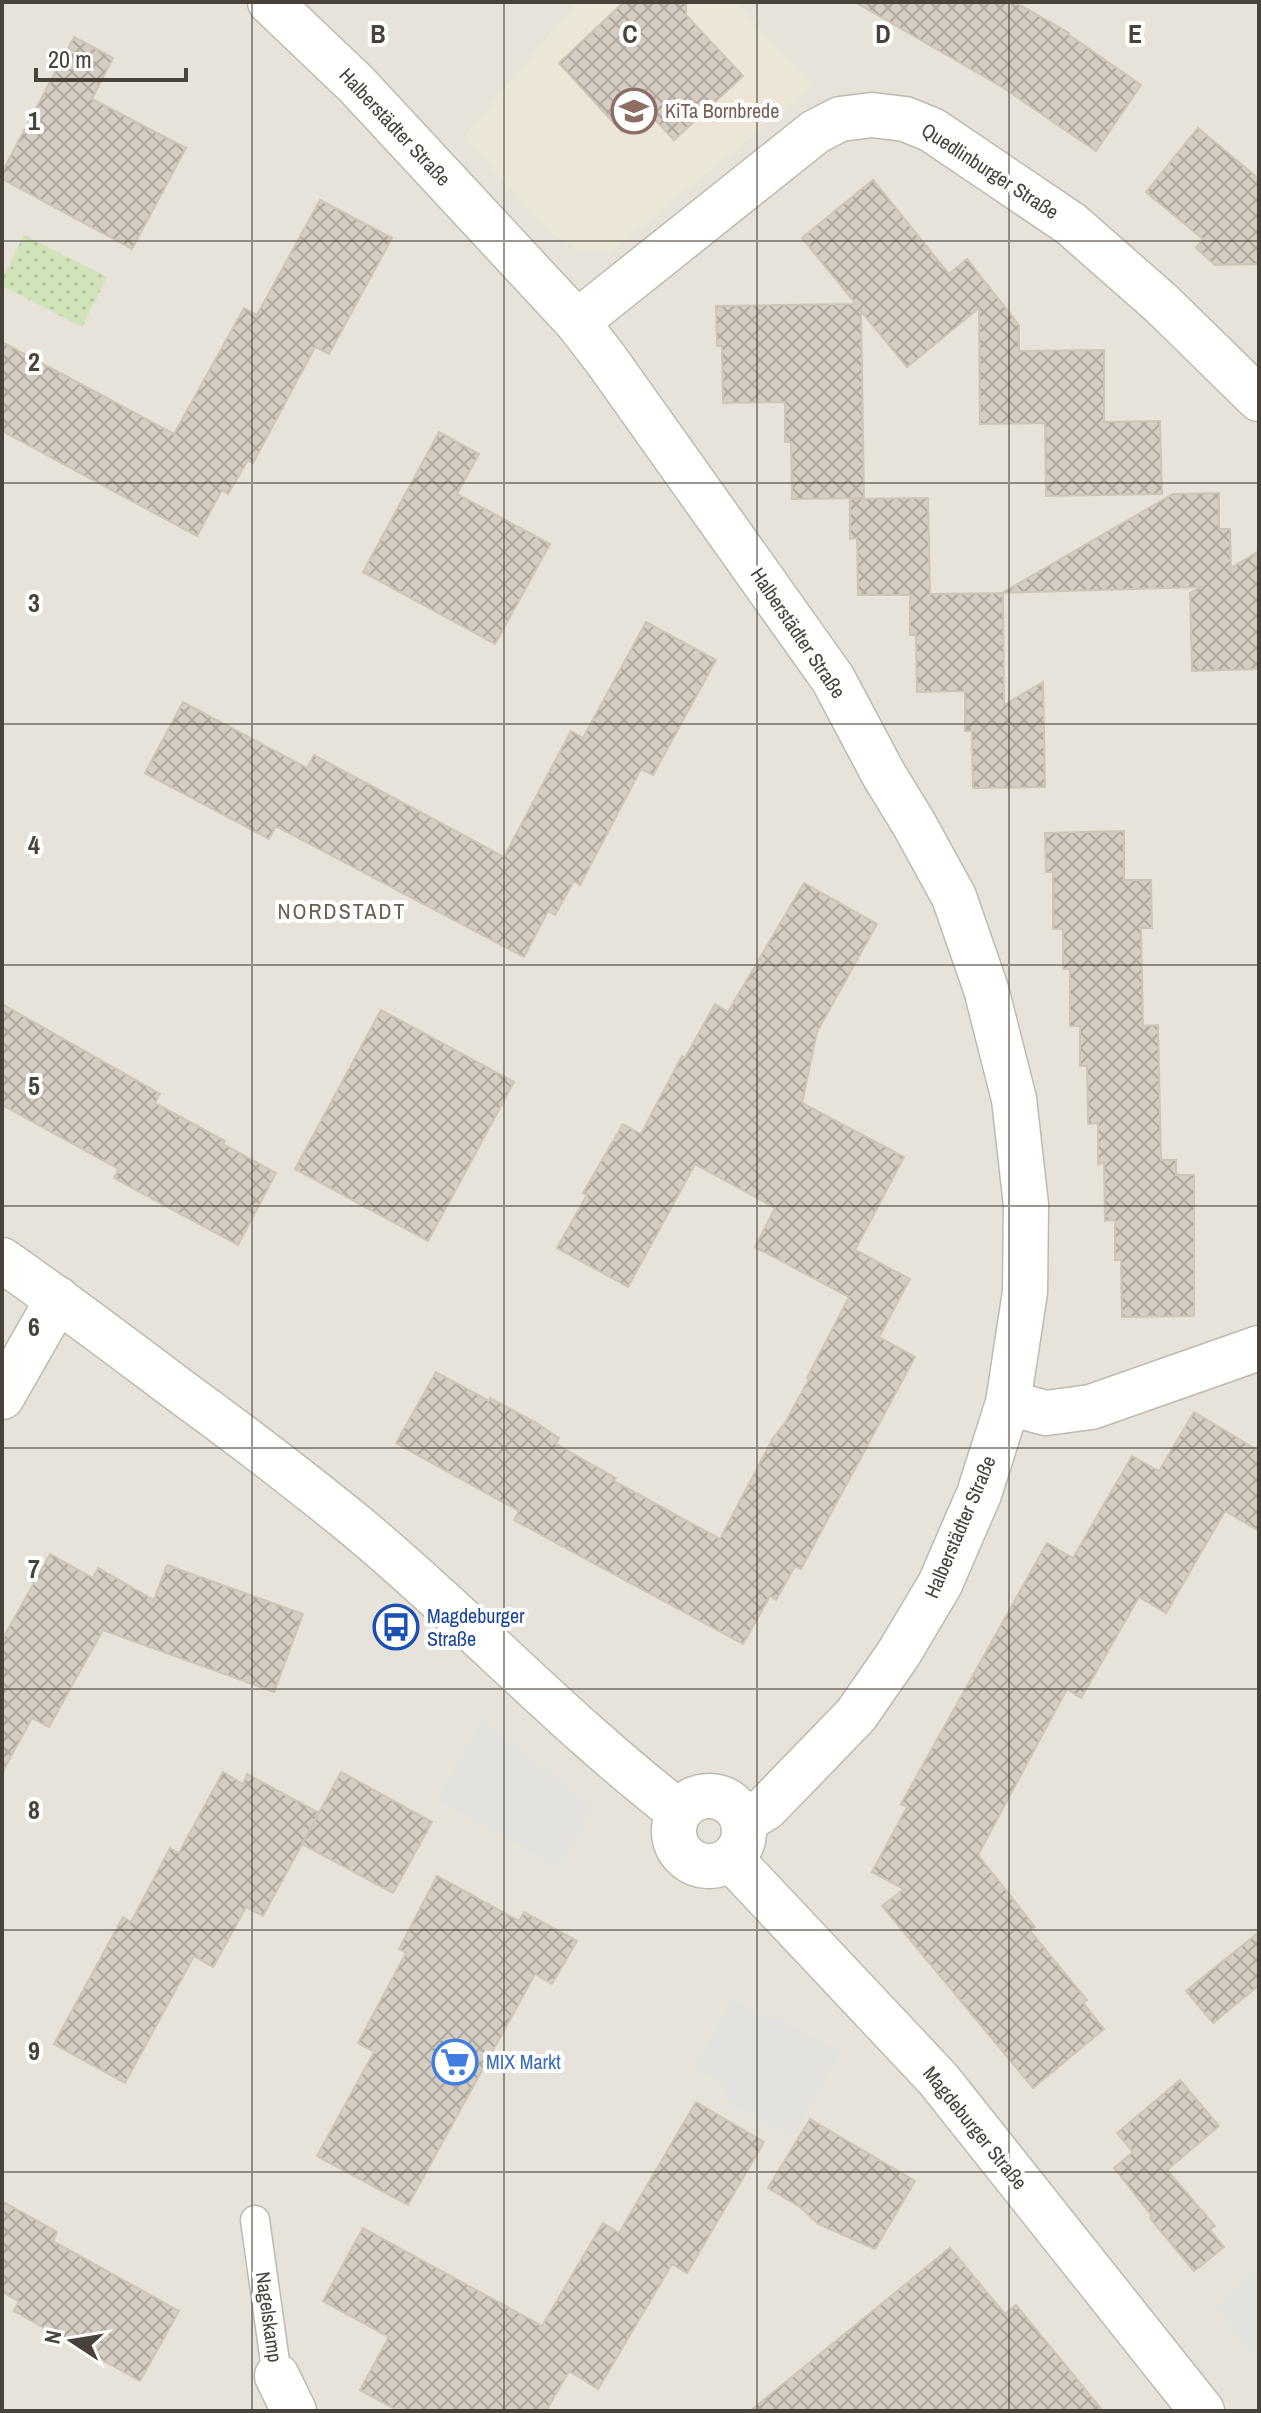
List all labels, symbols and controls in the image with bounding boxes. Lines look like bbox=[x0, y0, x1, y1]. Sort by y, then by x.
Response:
text: B bbox=[370, 16, 386, 51]
text: C bbox=[622, 16, 638, 51]
text: D bbox=[875, 16, 891, 51]
text: E bbox=[1128, 16, 1142, 51]
scale bar bbox=[36, 32, 186, 82]
text: 20 m bbox=[48, 43, 92, 75]
street label: Halberstädter Straße bbox=[334, 62, 457, 192]
school or university icon: KiTa Bornbrede bbox=[610, 87, 658, 135]
place label: KiTa Bornbrede bbox=[665, 97, 779, 124]
text: 1 bbox=[28, 103, 40, 138]
street label: Quedlinburger Straße bbox=[916, 116, 1064, 225]
text: 2 bbox=[28, 344, 40, 379]
street label: Halberstädter Straße bbox=[745, 562, 852, 703]
text: 3 bbox=[28, 585, 40, 620]
text: 4 bbox=[28, 827, 40, 862]
district label: NORDSTADT bbox=[278, 896, 406, 926]
text: 5 bbox=[28, 1068, 40, 1103]
text: 6 bbox=[28, 1309, 40, 1344]
street label: Halberstädter Straße bbox=[917, 1451, 1002, 1602]
text: 7 bbox=[28, 1551, 40, 1586]
place label: Magdeburger Straße bbox=[427, 1602, 525, 1652]
bus stop icon: Magdeburger Straße bbox=[372, 1603, 420, 1651]
text: 8 bbox=[28, 1792, 40, 1827]
text: 9 bbox=[28, 2033, 40, 2068]
supermarket icon: MIX Markt bbox=[431, 2038, 479, 2086]
place label: MIX Markt bbox=[486, 2048, 561, 2075]
street label: Magdeburger Straße bbox=[917, 2060, 1033, 2195]
street label: Nagelskamp bbox=[250, 2270, 289, 2364]
north arrow bbox=[32, 2301, 112, 2381]
text: N bbox=[36, 2327, 68, 2346]

